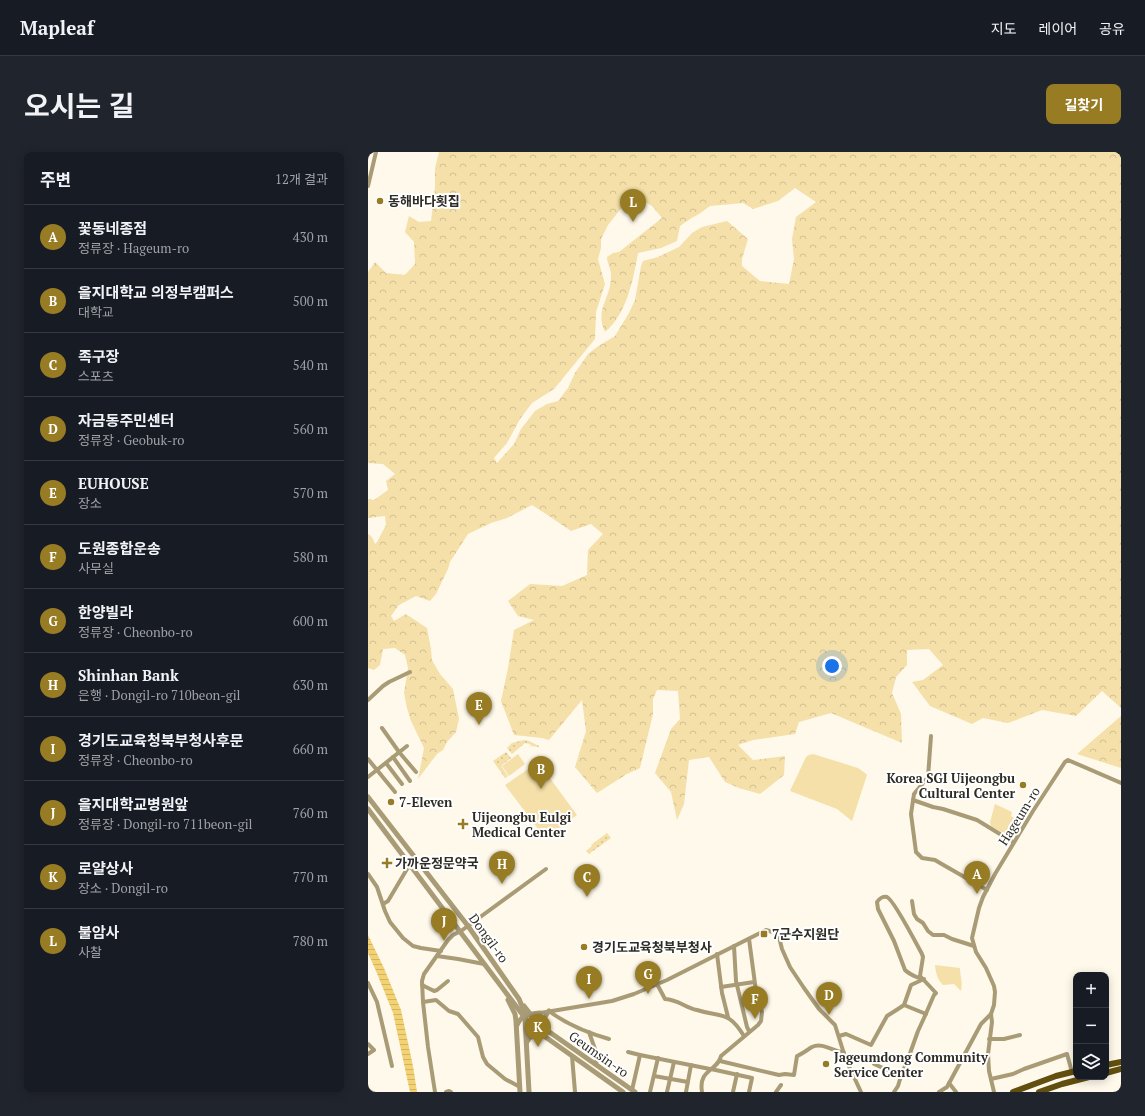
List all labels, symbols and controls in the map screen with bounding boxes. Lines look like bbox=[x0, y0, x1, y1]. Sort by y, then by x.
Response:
text: Mapleaf bbox=[20, 15, 94, 40]
text: 지도 bbox=[991, 19, 1017, 38]
text: 레이어 bbox=[1039, 19, 1077, 38]
text: 공유 bbox=[1099, 19, 1125, 38]
button: 길찾기 bbox=[1046, 84, 1121, 124]
text: 오시는 길 bbox=[24, 87, 135, 124]
text: 주변 bbox=[40, 168, 71, 191]
text: 12개 결과 bbox=[275, 170, 328, 188]
pin: L bbox=[620, 189, 646, 222]
place label: 동해바다횟집 bbox=[388, 192, 460, 210]
marker: 동해바다횟집 bbox=[375, 196, 385, 206]
text: 꽃동네종점 bbox=[78, 218, 147, 238]
text: A bbox=[48, 228, 58, 246]
text: 430 m bbox=[293, 228, 328, 246]
text: 정류장 · Hageum-ro bbox=[78, 239, 189, 257]
text: 을지대학교 의정부캠퍼스 bbox=[78, 282, 234, 302]
text: B bbox=[49, 292, 57, 310]
text: 500 m bbox=[293, 292, 328, 310]
text: 대학교 bbox=[78, 303, 114, 321]
text: 족구장 bbox=[78, 346, 119, 366]
text: C bbox=[49, 356, 57, 374]
text: 540 m bbox=[293, 356, 328, 374]
text: 스포츠 bbox=[78, 367, 114, 385]
text: 자금동주민센터 bbox=[78, 410, 175, 430]
text: D bbox=[48, 420, 58, 438]
text: 560 m bbox=[293, 420, 328, 438]
text: 정류장 · Geobuk-ro bbox=[78, 431, 185, 449]
text: EUHOUSE bbox=[78, 473, 149, 493]
text: E bbox=[49, 484, 57, 502]
text: 570 m bbox=[293, 484, 328, 502]
text: 장소 bbox=[78, 494, 102, 512]
text: 도원종합운송 bbox=[78, 538, 161, 558]
text: F bbox=[49, 548, 57, 566]
text: 580 m bbox=[293, 548, 328, 566]
text: 사무실 bbox=[78, 559, 114, 577]
text: 한양빌라 bbox=[78, 602, 133, 622]
text: G bbox=[48, 612, 58, 630]
text: 600 m bbox=[293, 612, 328, 630]
text: 정류장 · Cheonbo-ro bbox=[78, 623, 193, 641]
your location bbox=[822, 656, 842, 676]
text: Shinhan Bank bbox=[78, 665, 179, 685]
text: H bbox=[48, 676, 58, 694]
text: 630 m bbox=[293, 676, 328, 694]
text: 은행 · Dongil-ro 710beon-gil bbox=[78, 686, 241, 704]
pin: E bbox=[466, 692, 492, 725]
text: 경기도교육청북부청사후문 bbox=[78, 730, 244, 750]
text: I bbox=[51, 740, 55, 758]
text: 660 m bbox=[293, 740, 328, 758]
text: 정류장 · Cheonbo-ro bbox=[78, 751, 193, 769]
pin: B bbox=[528, 756, 554, 789]
place label: Korea SGI Uijeongbu Cultural Center bbox=[887, 769, 1015, 802]
marker: Korea SGI Uijeongbu Cultural Center bbox=[1018, 780, 1028, 790]
street label: Hageum-ro bbox=[994, 783, 1044, 849]
place label: 7-Eleven bbox=[399, 793, 453, 811]
text: 을지대학교병원앞 bbox=[78, 794, 188, 814]
marker: 7-Eleven bbox=[386, 797, 396, 807]
text: J bbox=[51, 804, 55, 822]
text: 760 m bbox=[293, 804, 328, 822]
place label: Uijeongbu Eulgi Medical Center bbox=[472, 808, 571, 841]
text: 정류장 · Dongil-ro 711beon-gil bbox=[78, 815, 252, 833]
marker: Uijeongbu Eulgi Medical Center bbox=[457, 818, 469, 830]
pin: H bbox=[489, 851, 515, 884]
place label: 가까운정문약국 bbox=[395, 854, 479, 872]
text: 로얄상사 bbox=[78, 858, 133, 878]
marker: 가까운정문약국 bbox=[382, 858, 392, 868]
pin: A bbox=[964, 861, 990, 894]
pin: C bbox=[574, 864, 600, 897]
text: K bbox=[48, 868, 58, 886]
text: 770 m bbox=[293, 868, 328, 886]
text: 장소 · Dongil-ro bbox=[78, 879, 168, 897]
pin: J bbox=[431, 908, 457, 941]
street label: Dongil-ro bbox=[465, 910, 513, 966]
text: 불암사 bbox=[78, 922, 119, 942]
place label: 7군수지원단 bbox=[772, 925, 839, 943]
marker: 7군수지원단 bbox=[759, 929, 769, 939]
text: L bbox=[49, 932, 57, 950]
text: 780 m bbox=[293, 932, 328, 950]
place label: 경기도교육청북부청사 bbox=[592, 938, 712, 956]
marker: 경기도교육청북부청사 bbox=[579, 942, 589, 952]
text: 사찰 bbox=[78, 943, 102, 961]
pin: G bbox=[635, 961, 661, 994]
pin: I bbox=[576, 966, 602, 999]
map controls bbox=[1073, 972, 1109, 1080]
button: + bbox=[1073, 972, 1109, 1008]
pin: D bbox=[816, 982, 842, 1015]
pin: F bbox=[742, 986, 768, 1019]
button: − bbox=[1073, 1008, 1109, 1044]
pin: K bbox=[525, 1014, 551, 1047]
street label: Geumsin-ro bbox=[566, 1027, 632, 1081]
button: layers bbox=[1073, 1044, 1109, 1080]
place label: Jageumdong Community Service Center bbox=[834, 1048, 989, 1081]
marker: Jageumdong Community Service Center bbox=[821, 1059, 831, 1069]

